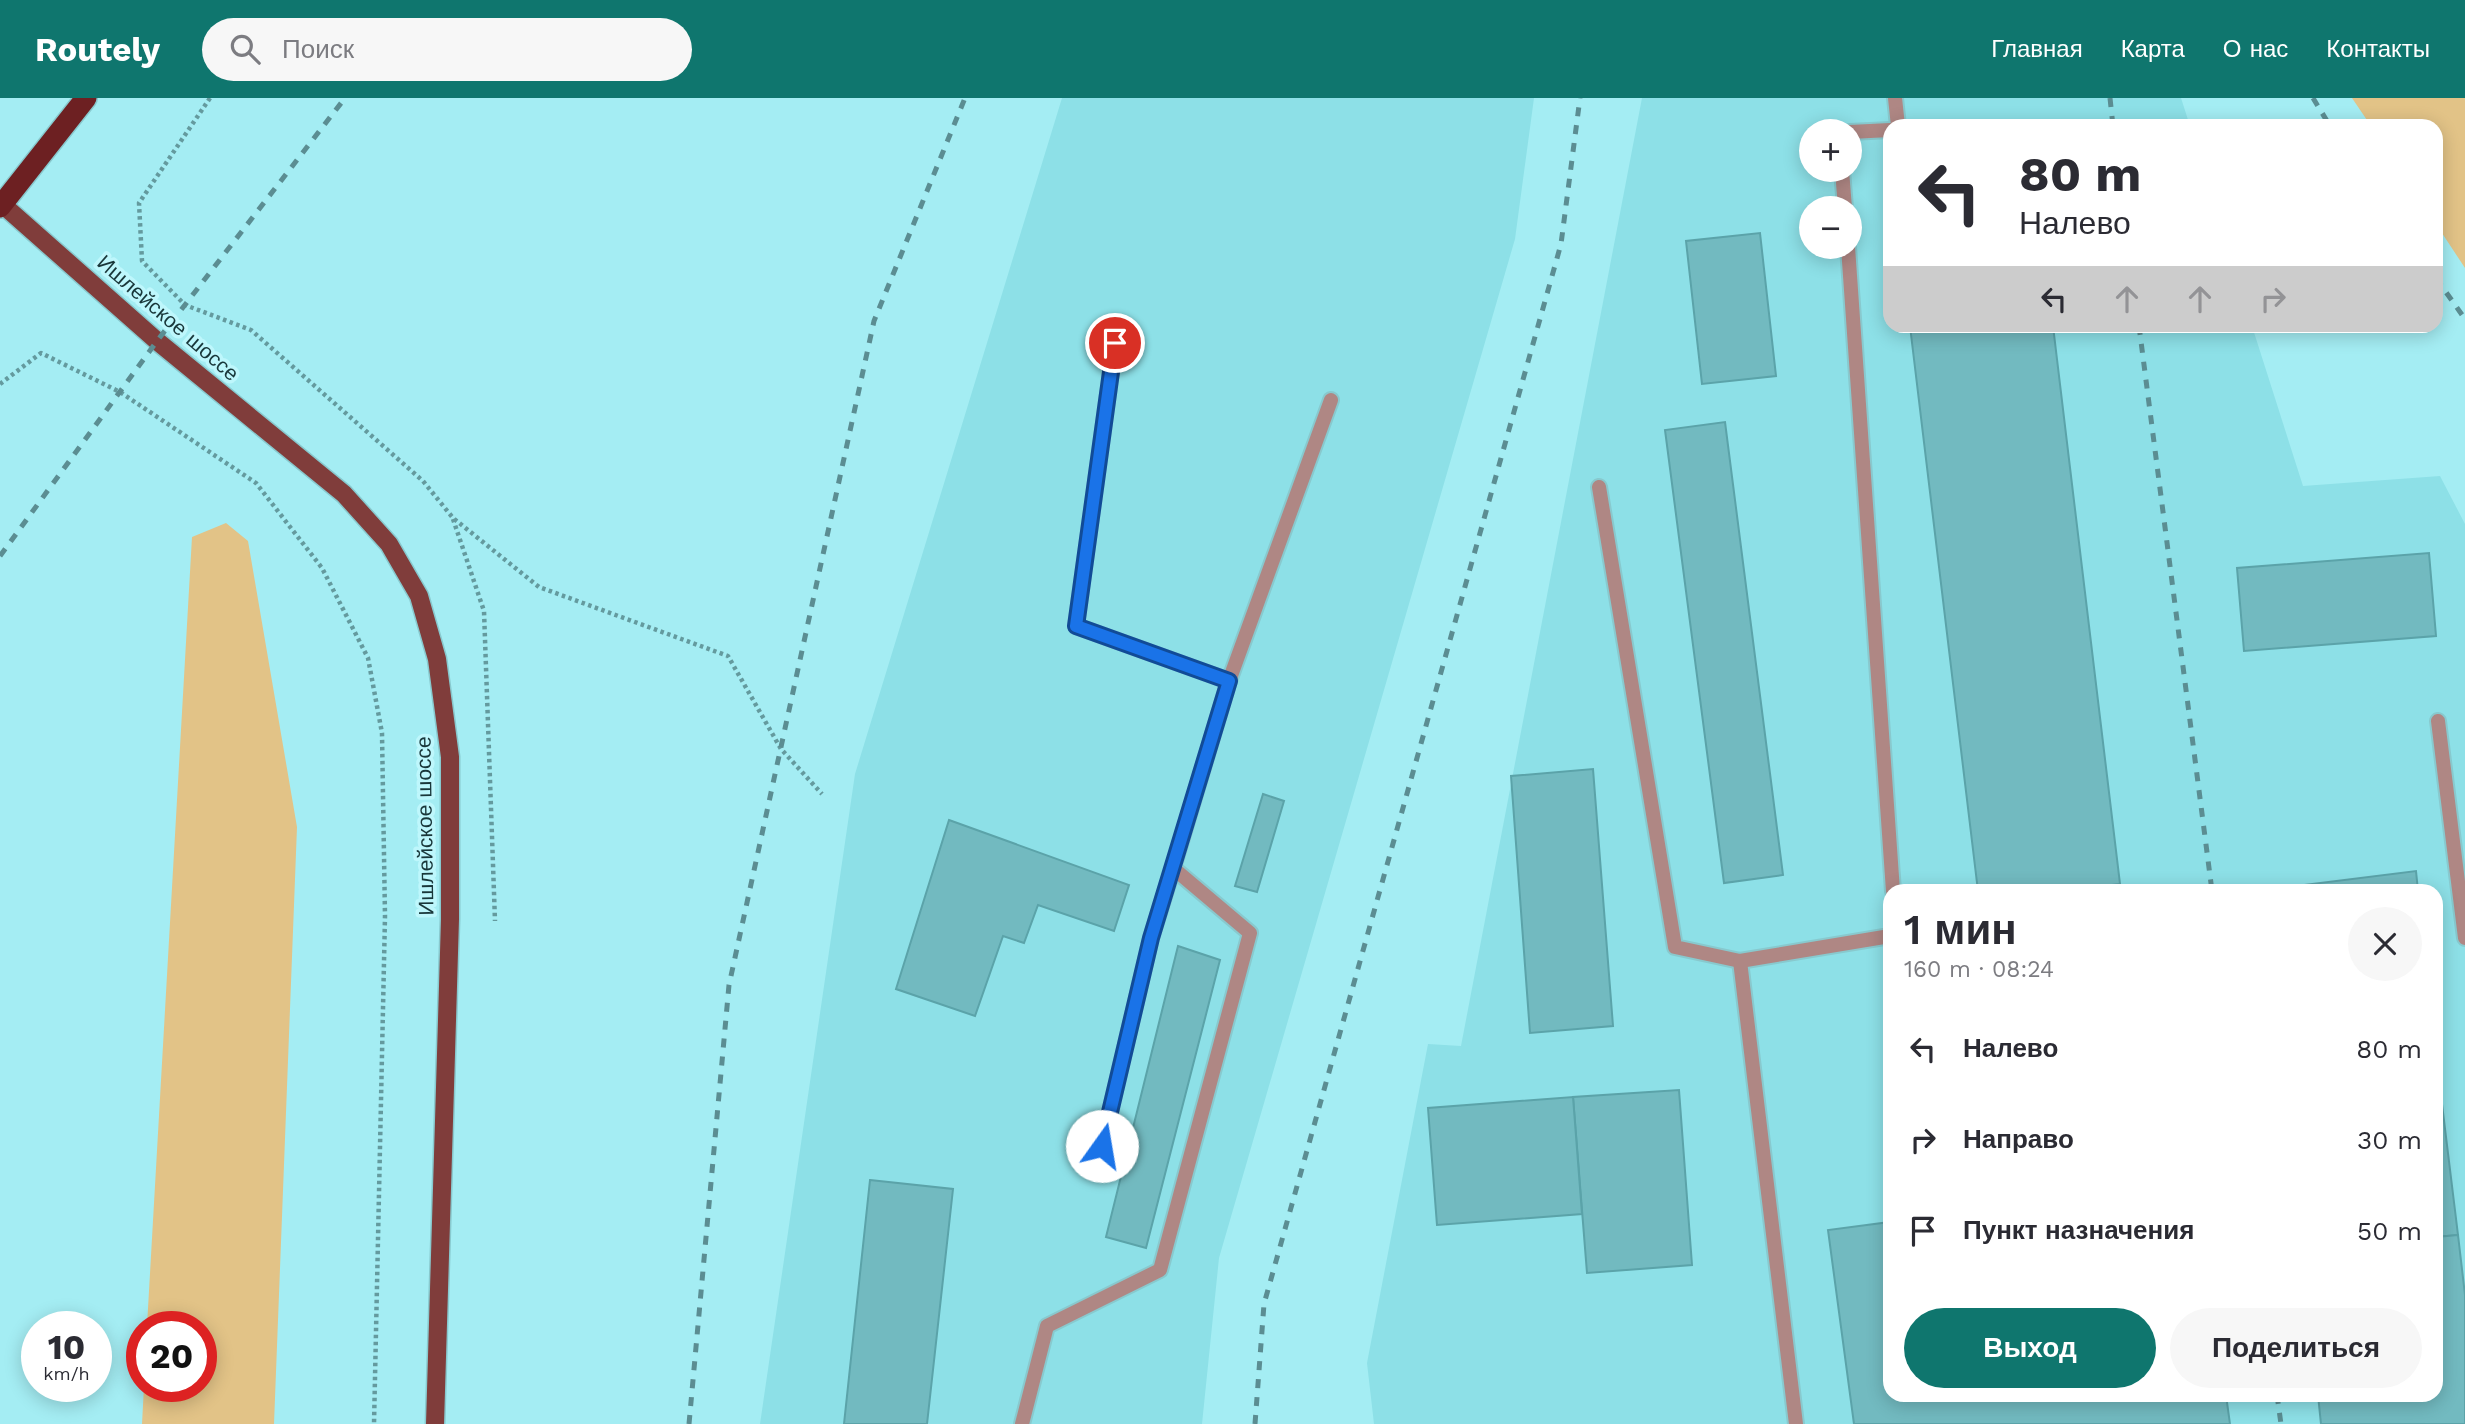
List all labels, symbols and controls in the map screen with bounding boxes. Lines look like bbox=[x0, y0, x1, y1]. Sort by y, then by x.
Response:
search box bbox=[202, 18, 692, 81]
text: Routely bbox=[35, 30, 160, 69]
icon: search bbox=[226, 30, 264, 68]
text: Поиск bbox=[282, 34, 354, 64]
text: Главная bbox=[1991, 35, 2083, 63]
text: Карта bbox=[2121, 35, 2185, 63]
text: О нас bbox=[2223, 35, 2288, 63]
text: Контакты bbox=[2326, 35, 2430, 63]
map controls bbox=[1799, 119, 1862, 259]
button: + bbox=[1799, 119, 1862, 182]
text: 80 m bbox=[2019, 145, 2141, 203]
icon: left bbox=[1904, 147, 1995, 238]
button: − bbox=[1799, 196, 1862, 259]
text: Налево bbox=[2019, 204, 2131, 242]
street label: Ишлейское шоссе bbox=[92, 249, 244, 386]
icon: left bbox=[2035, 280, 2073, 318]
icon: ahead bbox=[2108, 280, 2146, 318]
icon: ahead bbox=[2181, 280, 2219, 318]
icon: right bbox=[2254, 280, 2292, 318]
pin bbox=[1085, 313, 1145, 373]
icon: arrive bbox=[1096, 324, 1134, 362]
street label: Ишлейское шоссе bbox=[410, 736, 439, 916]
text: 1 мин bbox=[1904, 905, 2017, 954]
button: close bbox=[2348, 907, 2422, 981]
text: 160 m · 08:24 bbox=[1904, 956, 2054, 983]
icon: left bbox=[1904, 1030, 1942, 1068]
text: Налево bbox=[1963, 1033, 2058, 1063]
text: 80 m bbox=[2356, 1034, 2422, 1064]
position arrow bbox=[1065, 1109, 1139, 1183]
icon: right bbox=[1904, 1121, 1942, 1159]
text: Направо bbox=[1963, 1124, 2074, 1154]
text: 30 m bbox=[2357, 1125, 2422, 1155]
icon: arrive bbox=[1904, 1212, 1942, 1250]
text: Пункт назначения bbox=[1963, 1215, 2194, 1245]
text: 50 m bbox=[2357, 1216, 2422, 1246]
button: Выход bbox=[1904, 1308, 2156, 1388]
button: Поделиться bbox=[2170, 1308, 2422, 1388]
speed limit sign: 20 bbox=[126, 1311, 217, 1402]
text: 10 bbox=[48, 1326, 85, 1368]
text: km/h bbox=[43, 1363, 90, 1384]

